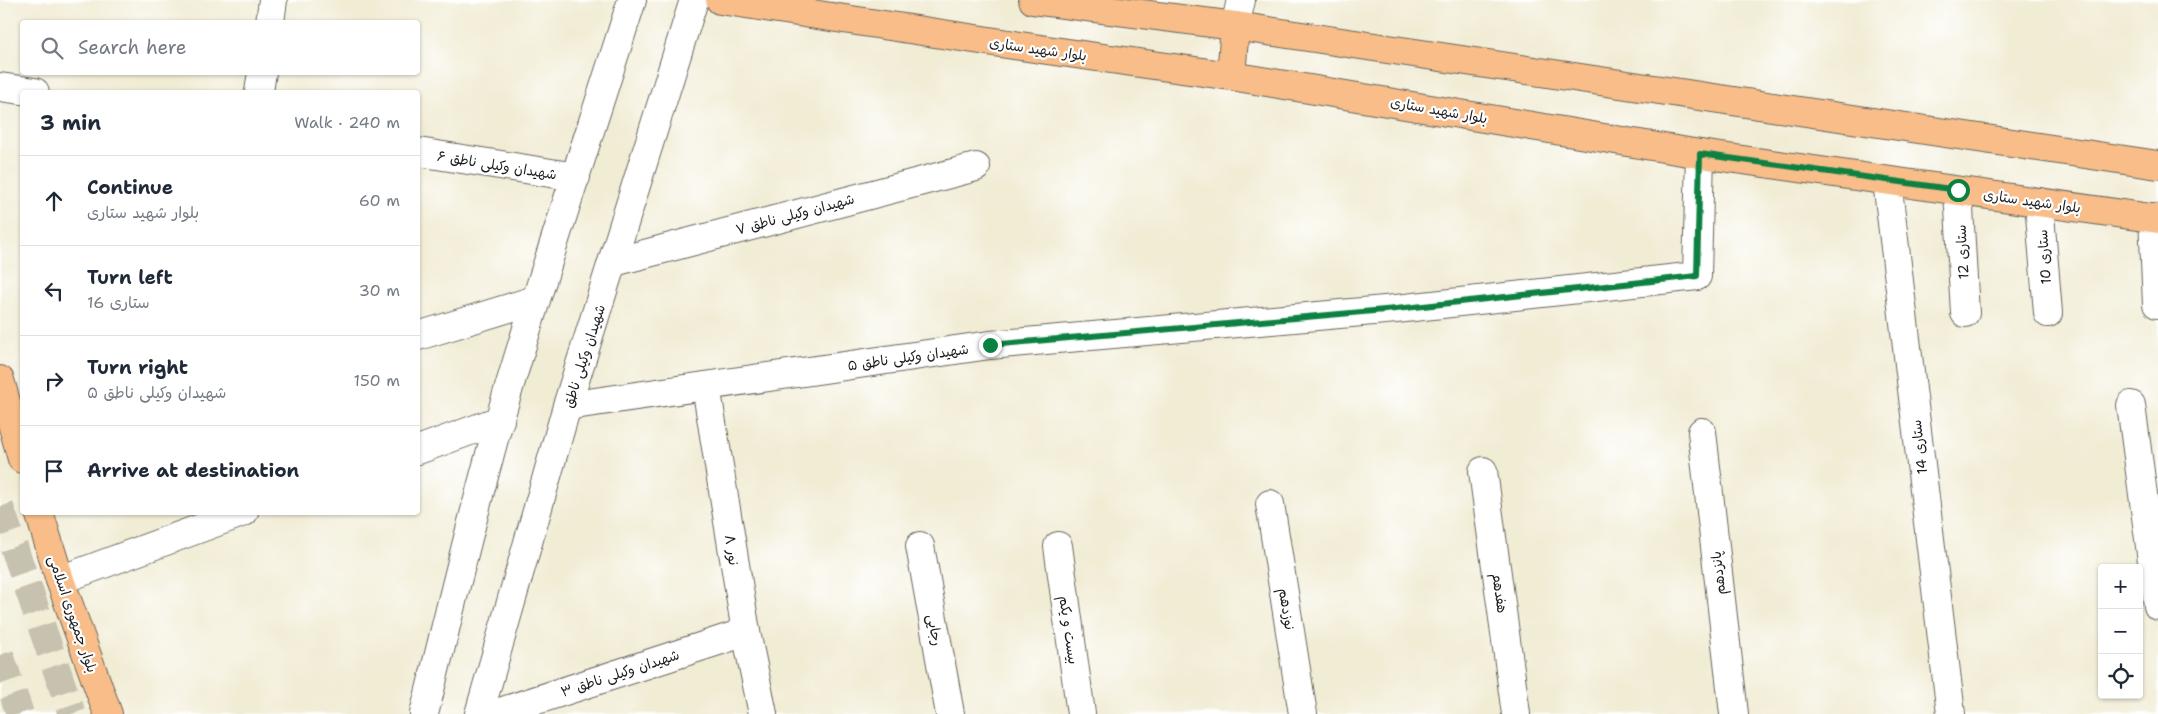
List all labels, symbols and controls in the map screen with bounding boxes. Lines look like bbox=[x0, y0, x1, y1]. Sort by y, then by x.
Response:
search box bbox=[20, 20, 420, 75]
street label: بلوار شهید ستاری bbox=[988, 33, 1088, 65]
icon: search bbox=[38, 34, 66, 62]
text: Search here bbox=[78, 35, 187, 60]
street label: بلوار شهید ستاری bbox=[1389, 93, 1489, 127]
text: 3 min bbox=[40, 109, 101, 137]
text: Walk · 240 m bbox=[294, 112, 400, 133]
street label: شهیدان وکیلی ناطق ۶ bbox=[436, 147, 558, 183]
text: Continue bbox=[87, 175, 173, 200]
route start bbox=[1947, 179, 1970, 202]
street label: بلوار شهید ستاری bbox=[1982, 185, 2082, 217]
icon: ahead bbox=[40, 187, 68, 215]
street label: شهیدان وکیلی ناطق ۷ bbox=[734, 189, 856, 239]
text: 60 m bbox=[359, 190, 400, 211]
text: بلوار شهید ستاری bbox=[87, 202, 199, 223]
street label: ستاری 12 bbox=[1952, 224, 1972, 280]
street label: ستاری 10 bbox=[2033, 229, 2055, 285]
text: Turn left bbox=[87, 265, 173, 290]
icon: left bbox=[40, 277, 68, 305]
text: 30 m bbox=[359, 280, 400, 301]
text: ستاری 16 bbox=[87, 292, 150, 313]
street label: شهیدان وکیلی ناطق bbox=[559, 302, 609, 410]
route end bbox=[979, 334, 1002, 357]
street label: شهیدان وکیلی ناطق ۵ bbox=[846, 340, 970, 374]
text: Turn right bbox=[87, 355, 188, 380]
icon: right bbox=[40, 367, 68, 395]
text: 150 m bbox=[353, 370, 400, 391]
text: شهیدان وکیلی ناطق ۵ bbox=[87, 382, 226, 403]
street label: ستاری 14 bbox=[1907, 419, 1931, 475]
icon: arrive bbox=[40, 457, 68, 485]
text: Arrive at destination bbox=[87, 458, 299, 483]
street label: نور ۸ bbox=[721, 533, 743, 567]
street label: پانزدهم bbox=[1707, 550, 1731, 596]
street label: بلوار جمهوری اسلامی bbox=[44, 553, 102, 675]
map controls bbox=[2098, 564, 2143, 699]
button: + bbox=[2098, 564, 2143, 609]
street label: هفدهم bbox=[1486, 572, 1512, 615]
street label: نوزدهم bbox=[1273, 587, 1299, 631]
street label: بیست و یکم bbox=[1053, 595, 1083, 666]
button: − bbox=[2098, 609, 2143, 654]
street label: رجایی bbox=[923, 613, 947, 647]
street label: شهیدان وکیلی ناطق ۳ bbox=[558, 645, 682, 701]
button: locate bbox=[2098, 654, 2143, 699]

